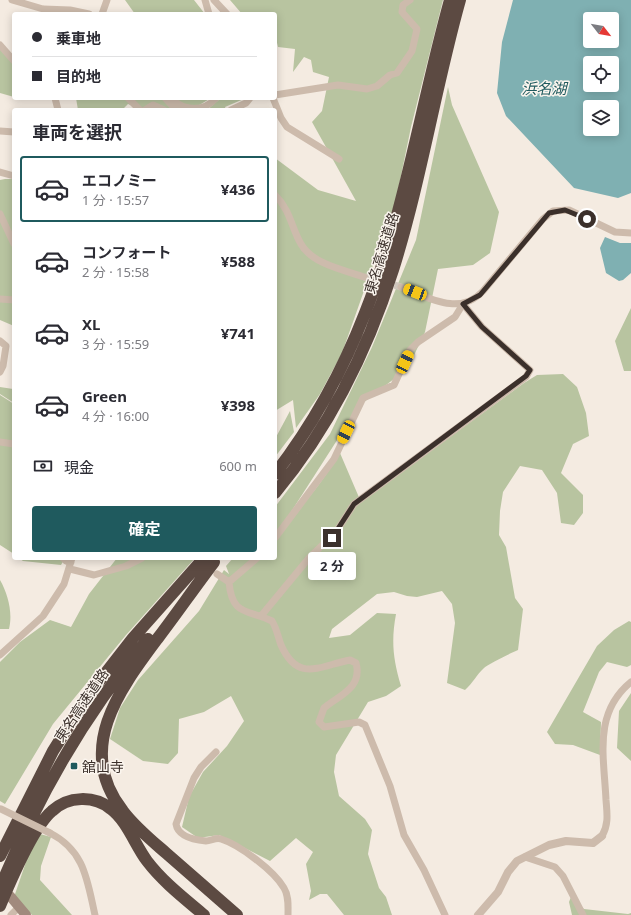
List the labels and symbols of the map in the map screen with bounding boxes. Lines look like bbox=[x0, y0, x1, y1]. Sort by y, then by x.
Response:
north arrow bbox=[583, 12, 619, 48]
water label: 浜名湖 bbox=[521, 78, 568, 98]
street label: 東名高速道路 bbox=[360, 210, 402, 296]
route start bbox=[578, 210, 596, 228]
car bbox=[402, 282, 428, 302]
car bbox=[394, 349, 416, 375]
car bbox=[335, 419, 357, 445]
route end bbox=[323, 529, 341, 547]
callout: 2 分 bbox=[308, 552, 356, 580]
street label: 東名高速道路 bbox=[50, 665, 112, 745]
place label: 舘山寺 bbox=[82, 757, 124, 776]
marker: 舘山寺 bbox=[69, 761, 79, 771]

